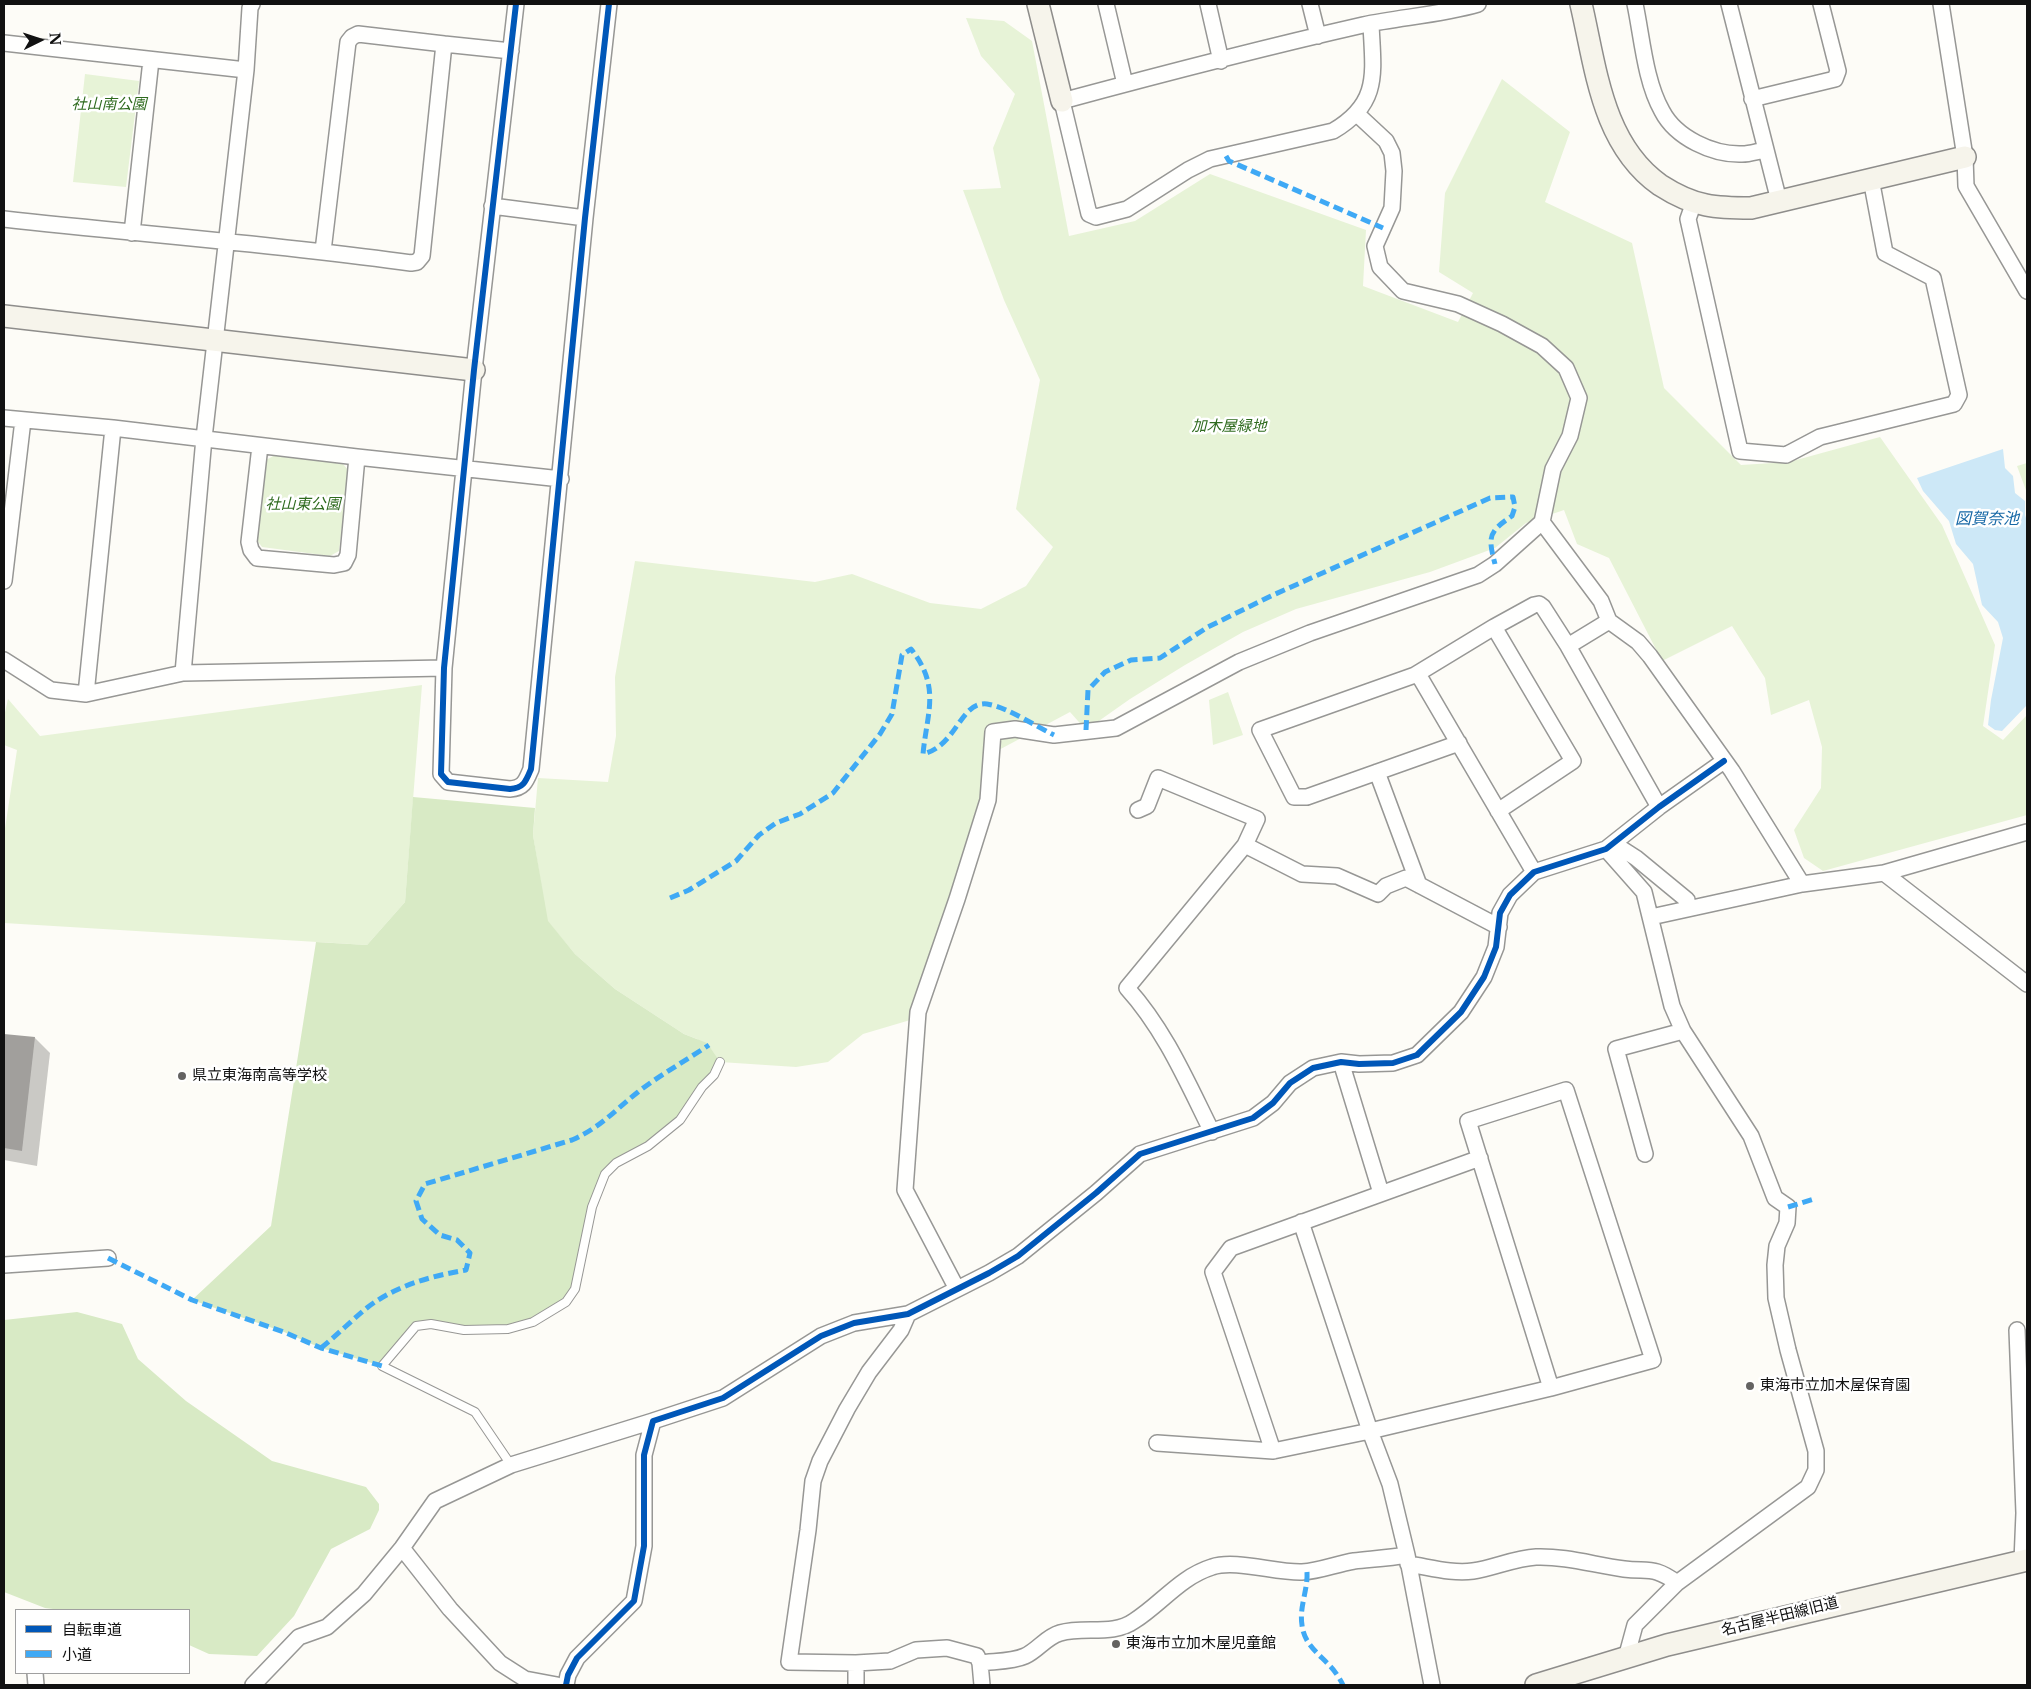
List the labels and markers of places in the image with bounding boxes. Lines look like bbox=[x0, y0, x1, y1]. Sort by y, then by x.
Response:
place label: 県立東海南高等学校 bbox=[192, 1067, 327, 1085]
marker: 県立東海南高等学校 bbox=[176, 1070, 188, 1082]
place label: 東海市立加木屋保育園 bbox=[1760, 1377, 1910, 1395]
marker: 東海市立加木屋保育園 bbox=[1744, 1380, 1756, 1392]
place label: 東海市立加木屋児童館 bbox=[1126, 1635, 1276, 1653]
marker: 東海市立加木屋児童館 bbox=[1110, 1638, 1122, 1650]

